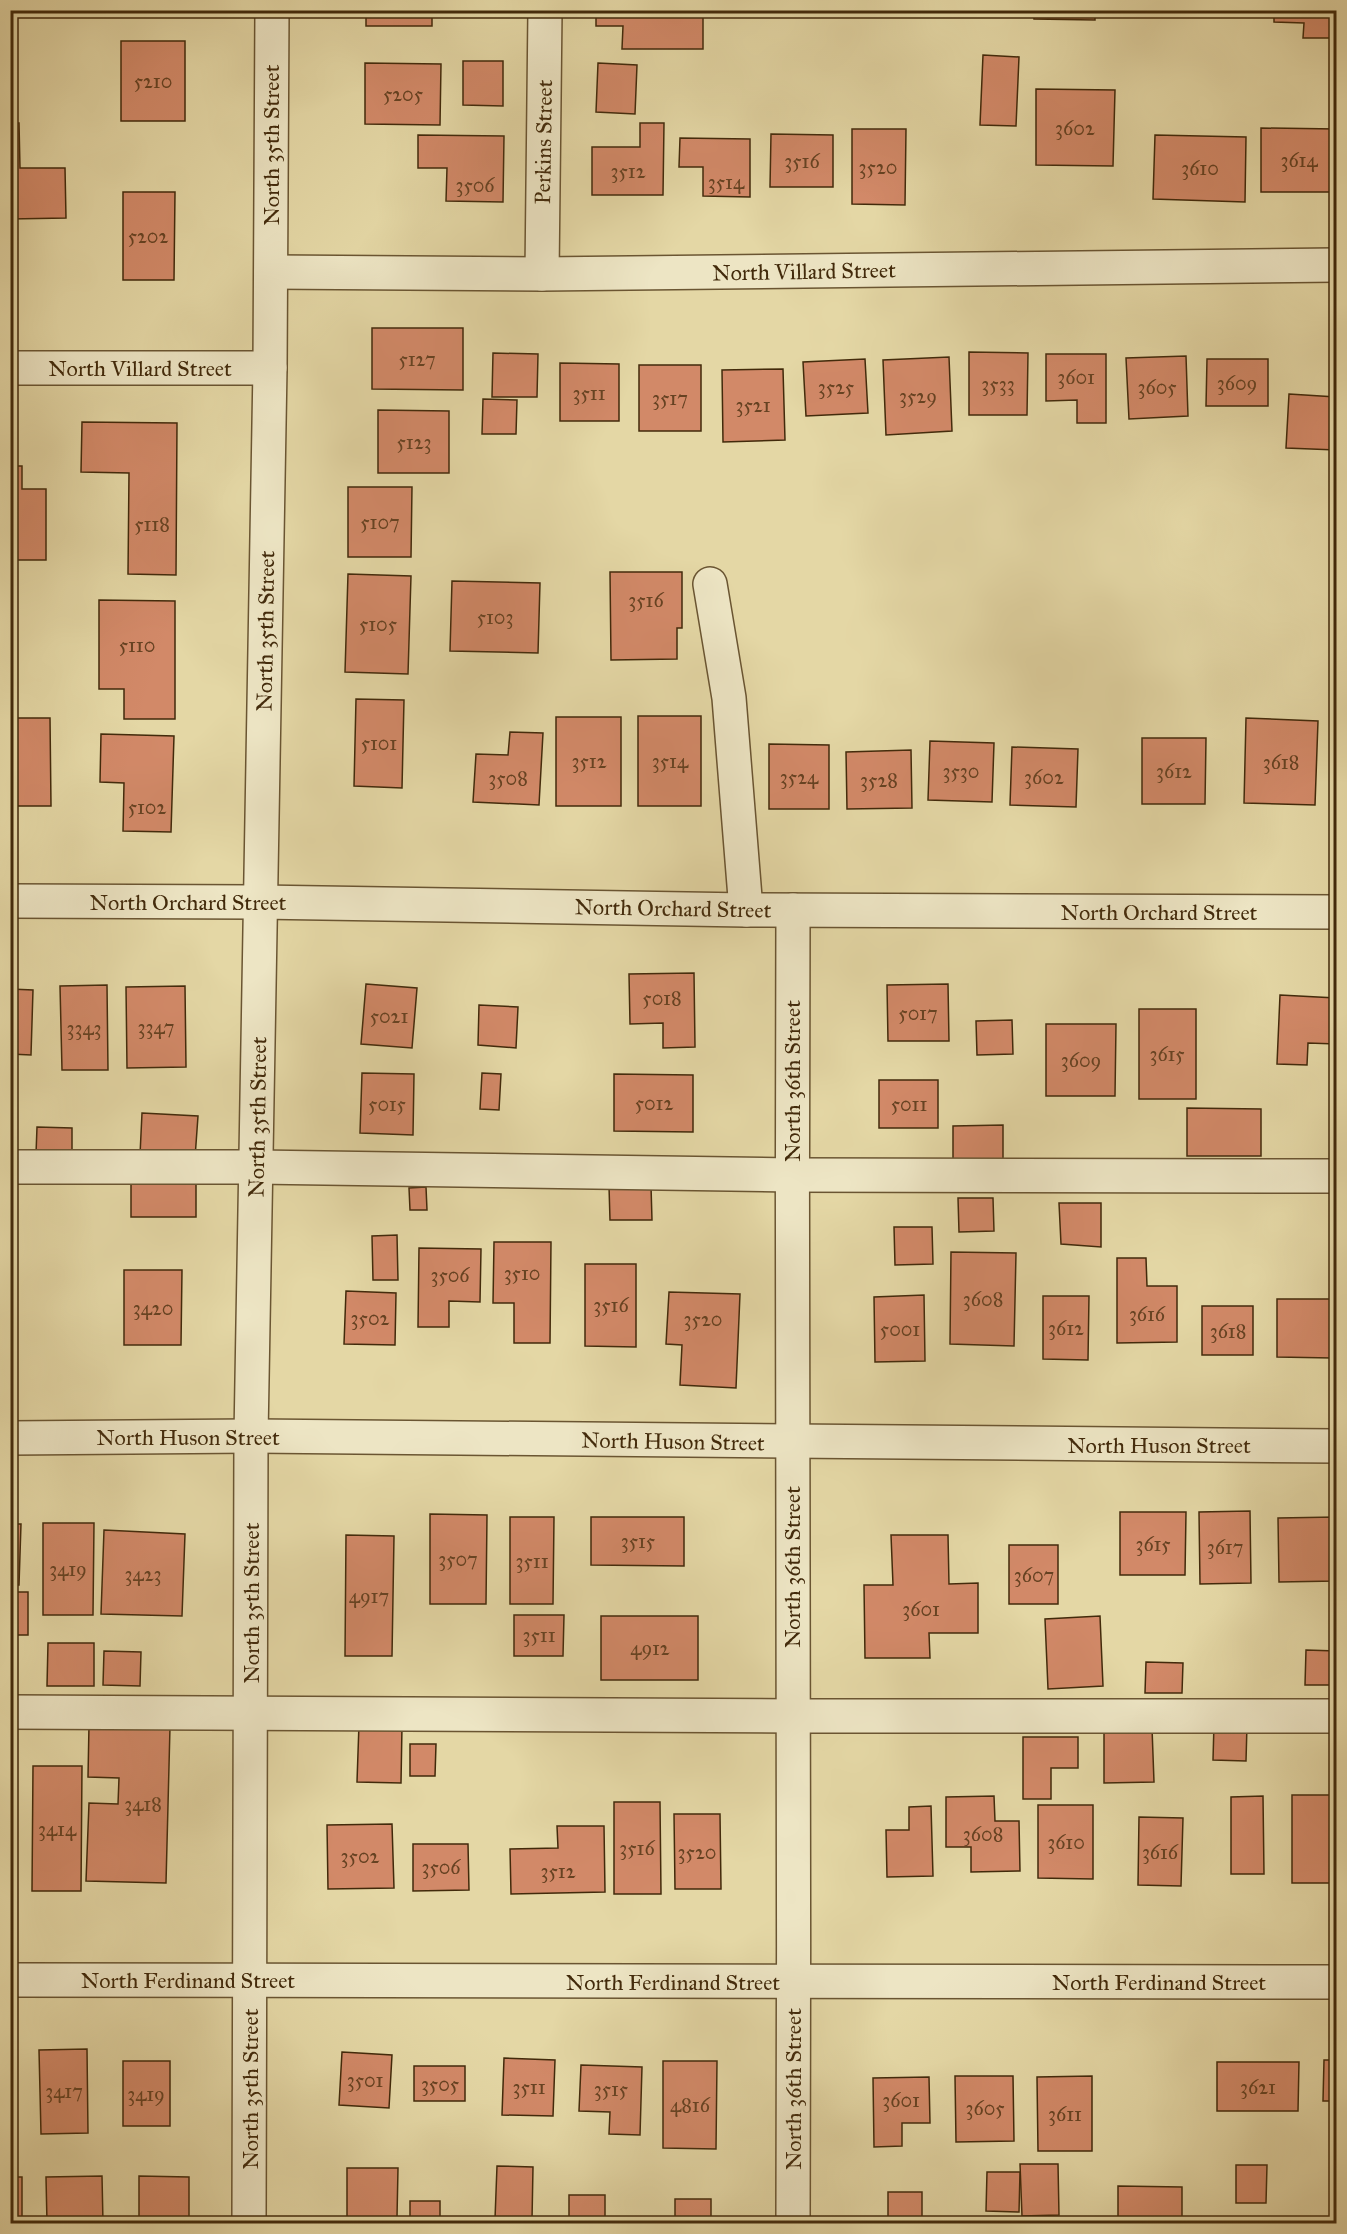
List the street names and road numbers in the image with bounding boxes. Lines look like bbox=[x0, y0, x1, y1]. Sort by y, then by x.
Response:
street label: North 35th Street bbox=[258, 64, 285, 225]
street label: Perkins Street bbox=[529, 79, 558, 205]
street label: North Villard Street bbox=[712, 256, 896, 287]
street label: North Villard Street bbox=[48, 355, 232, 382]
street label: North 35th Street bbox=[251, 550, 280, 712]
street label: North Orchard Street bbox=[90, 889, 287, 916]
street label: North Orchard Street bbox=[574, 893, 772, 924]
street label: North Orchard Street bbox=[1061, 899, 1258, 926]
street label: North 36th Street bbox=[779, 1000, 806, 1162]
street label: North 35th Street bbox=[243, 1036, 272, 1198]
street label: North Huson Street bbox=[96, 1424, 280, 1451]
street label: North Huson Street bbox=[581, 1426, 765, 1457]
street label: North Huson Street bbox=[1067, 1432, 1251, 1459]
street label: North 36th Street bbox=[779, 1486, 806, 1648]
street label: North 35th Street bbox=[238, 1522, 265, 1683]
street label: North Ferdinand Street bbox=[81, 1967, 295, 1994]
street label: North Ferdinand Street bbox=[566, 1969, 780, 1996]
street label: North Ferdinand Street bbox=[1052, 1969, 1266, 1996]
street label: North 35th Street bbox=[237, 2008, 264, 2169]
street label: North 36th Street bbox=[780, 2008, 807, 2170]

